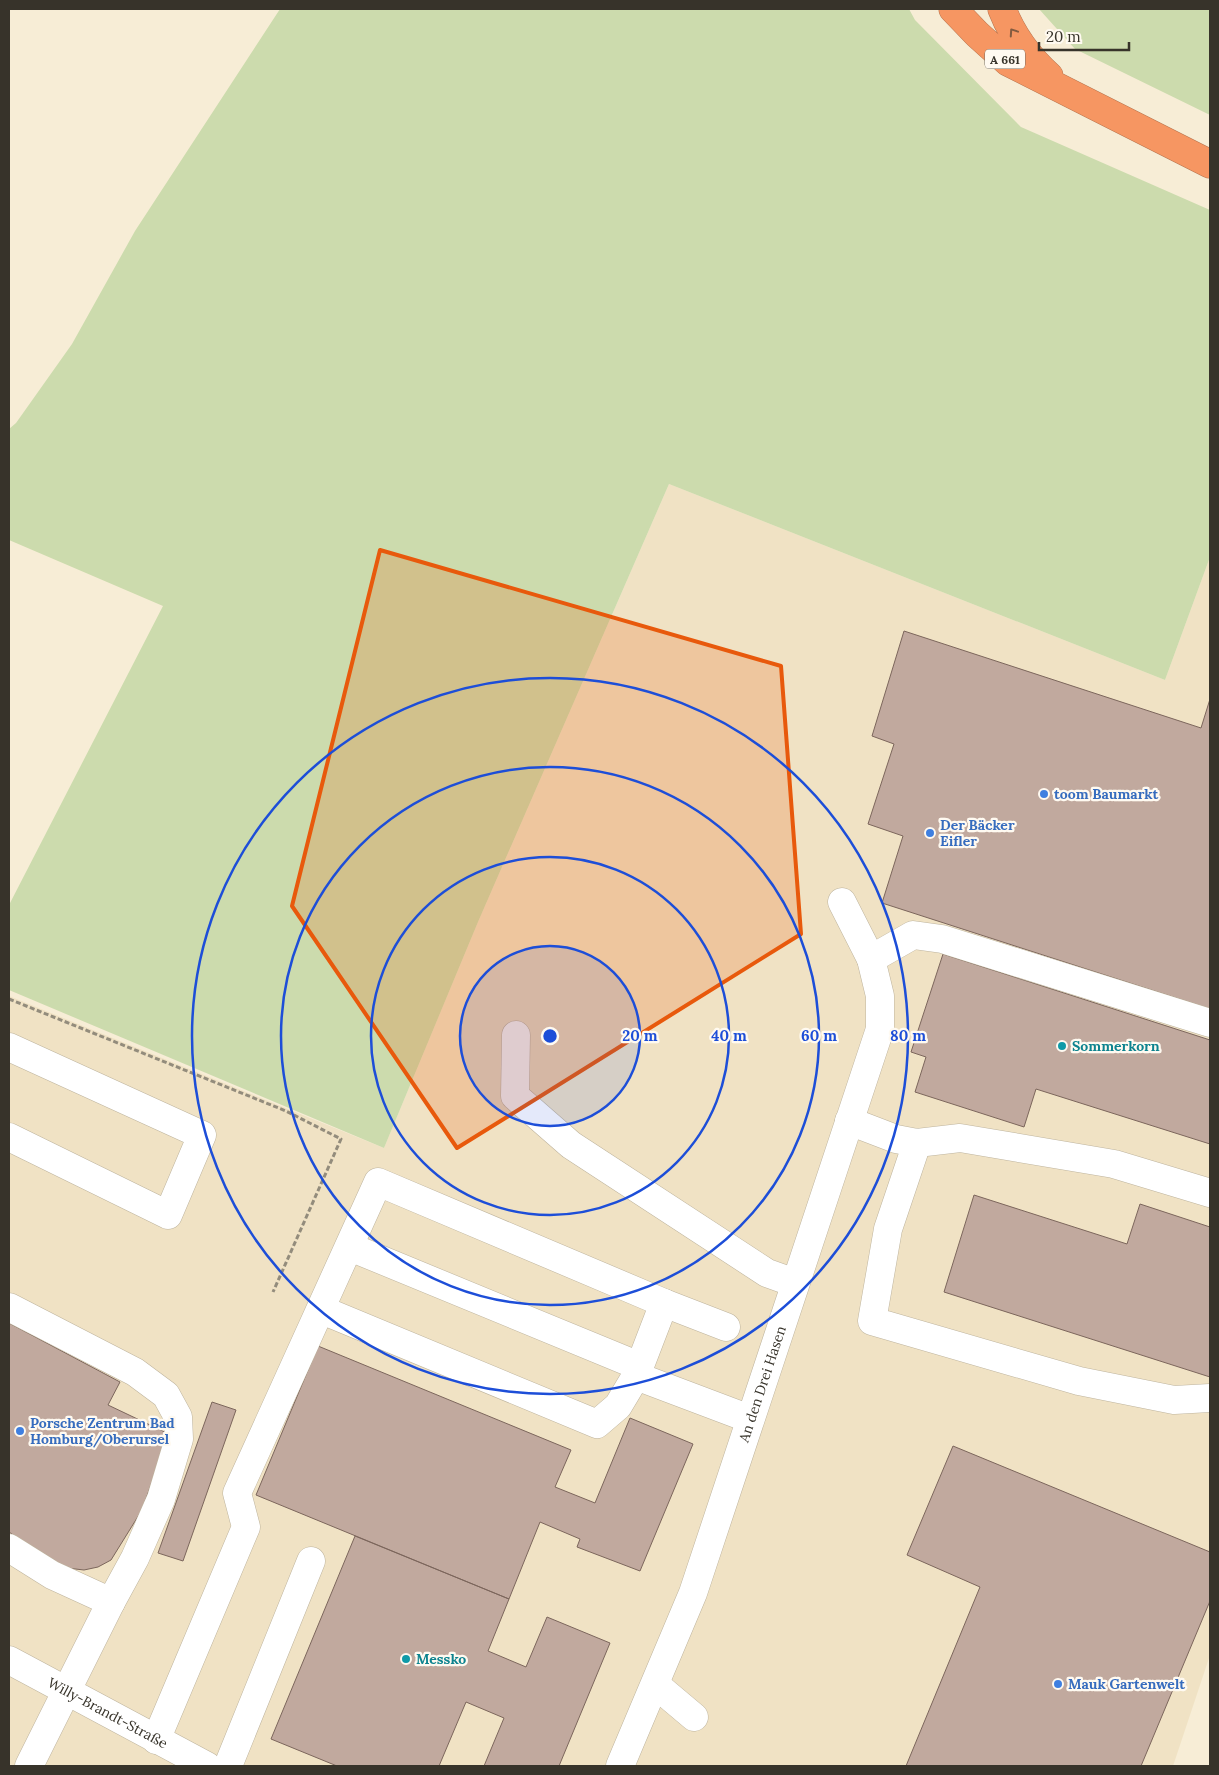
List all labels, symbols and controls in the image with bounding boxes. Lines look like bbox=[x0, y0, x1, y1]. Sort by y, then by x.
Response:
scale bar bbox=[1039, 20, 1129, 52]
text: 20 m bbox=[1046, 27, 1081, 46]
one-way arrow bbox=[1010, 28, 1020, 37]
road number: A 661 bbox=[985, 50, 1025, 68]
place label: toom Baumarkt bbox=[1054, 785, 1159, 803]
marker: toom Baumarkt bbox=[1038, 788, 1050, 800]
place label: Der Bäcker Eifler bbox=[940, 816, 1015, 850]
marker: Der Bäcker Eifler bbox=[924, 827, 936, 839]
text: 20 m bbox=[622, 1026, 658, 1045]
text: 40 m bbox=[711, 1026, 747, 1045]
text: 60 m bbox=[801, 1026, 837, 1045]
text: 80 m bbox=[890, 1026, 926, 1045]
centre of rings bbox=[541, 1027, 559, 1045]
place label: Sommerkorn bbox=[1072, 1037, 1160, 1055]
marker: Sommerkorn bbox=[1056, 1040, 1068, 1052]
street label: An den Drei Hasen bbox=[734, 1323, 790, 1445]
place label: Porsche Zentrum Bad Homburg/Oberursel bbox=[30, 1414, 175, 1448]
marker: Porsche Zentrum Bad Homburg/Oberursel bbox=[14, 1425, 26, 1437]
place label: Messko bbox=[416, 1650, 466, 1668]
marker: Messko bbox=[400, 1653, 412, 1665]
street label: Willy-Brandt-Straße bbox=[45, 1673, 171, 1753]
place label: Mauk Gartenwelt bbox=[1068, 1675, 1185, 1693]
marker: Mauk Gartenwelt bbox=[1052, 1678, 1064, 1690]

